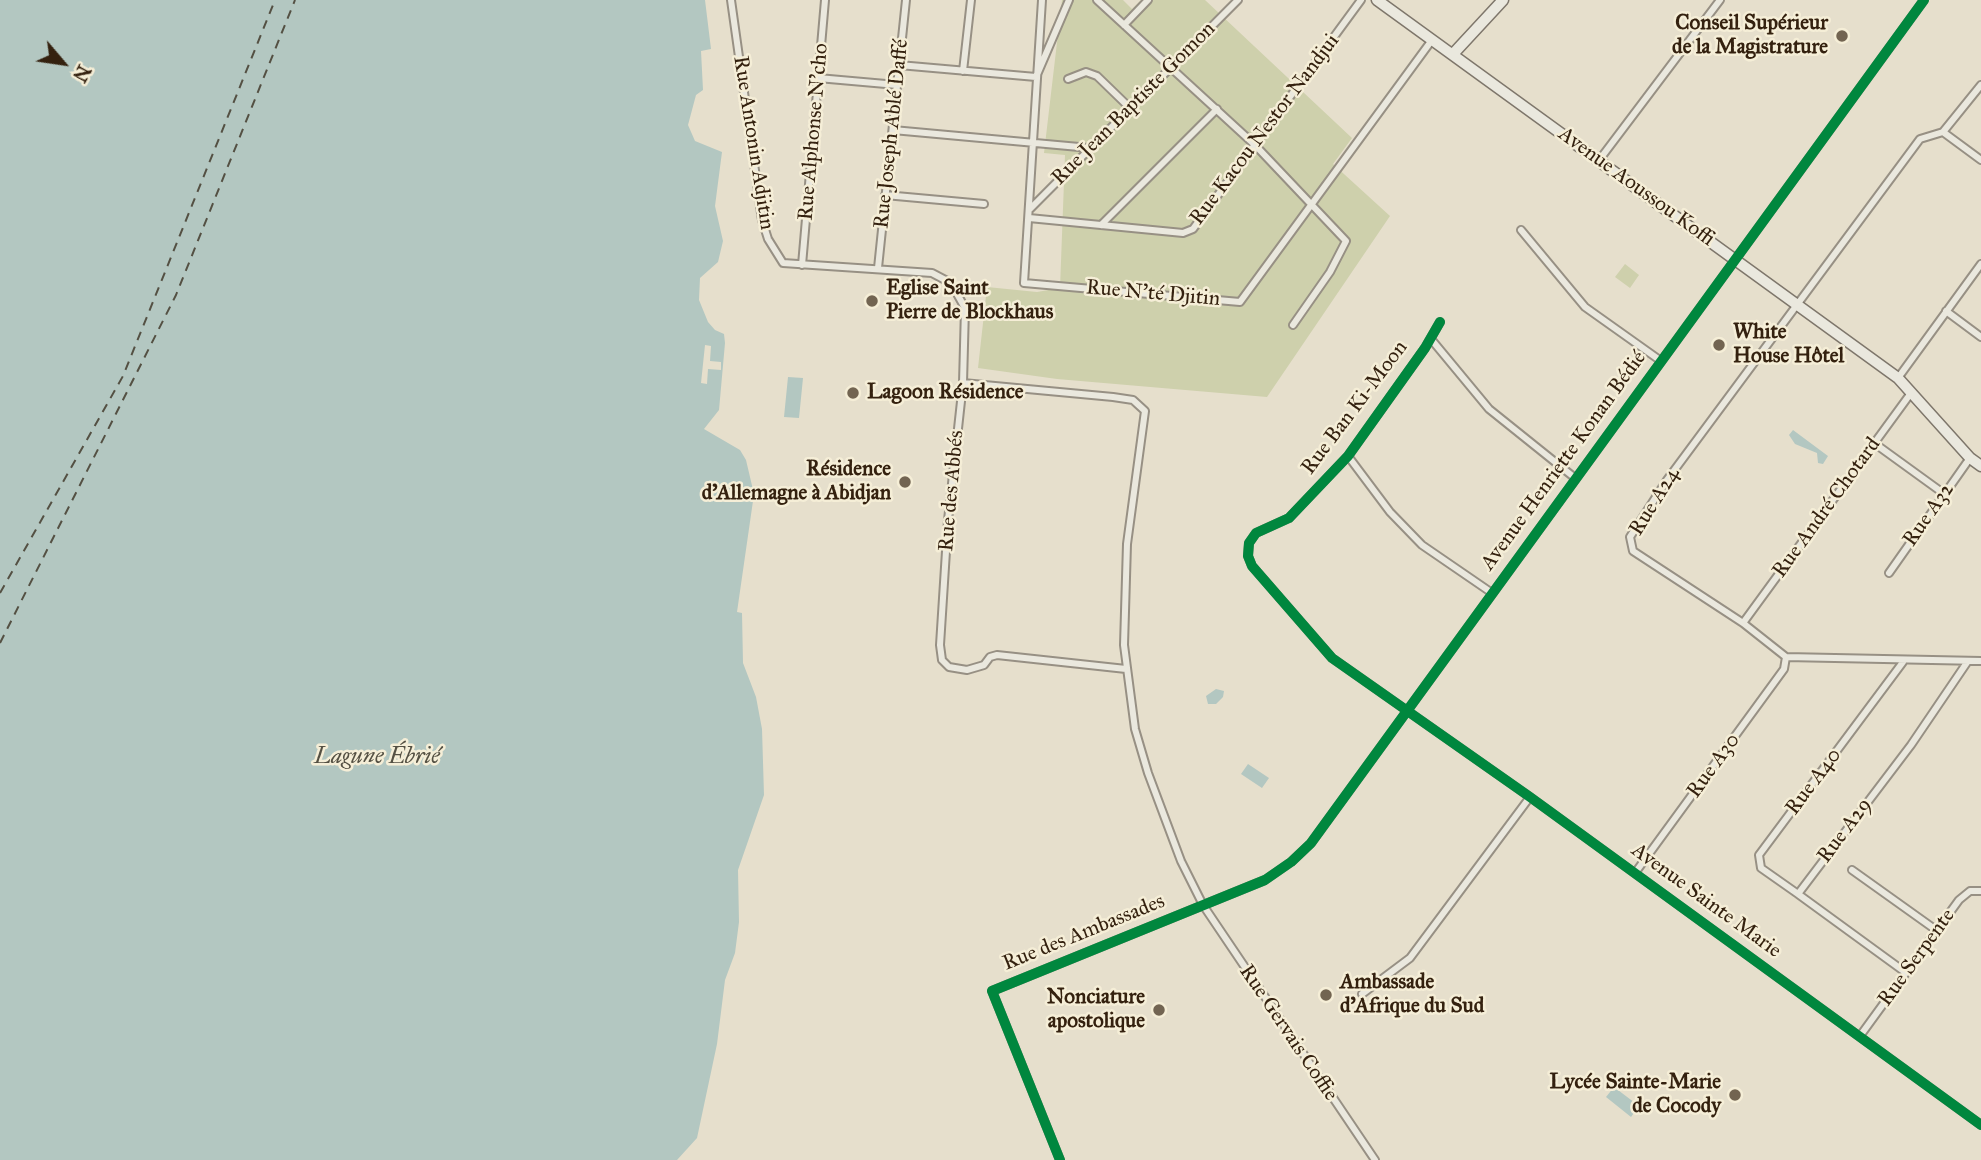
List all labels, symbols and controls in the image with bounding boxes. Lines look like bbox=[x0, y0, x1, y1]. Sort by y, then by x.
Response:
place label: Conseil Supérieur de la Magistrature bbox=[1672, 11, 1828, 61]
street label: Rue Jean Baptiste Gomon bbox=[1047, 17, 1221, 191]
north arrow bbox=[28, 28, 98, 98]
marker: Conseil Supérieur de la Magistrature bbox=[1834, 28, 1850, 44]
street label: Rue Kacou Nestor Nandjui bbox=[1185, 29, 1345, 231]
street label: Rue Joseph Ablé Daffé bbox=[870, 38, 914, 230]
street label: Rue Alphonse N'cho bbox=[794, 42, 834, 222]
street label: Rue Antonin Adjitin bbox=[727, 54, 779, 232]
text: N bbox=[68, 61, 96, 86]
street label: Avenue Aoussou Koffi bbox=[1553, 122, 1719, 252]
place label: Eglise Saint Pierre de Blockhaus bbox=[886, 276, 1053, 326]
street label: Rue N'té Djitin bbox=[1085, 276, 1221, 312]
marker: Eglise Saint Pierre de Blockhaus bbox=[864, 293, 880, 309]
place label: White House Hôtel bbox=[1733, 320, 1844, 370]
street label: Rue Ban Ki-Moon bbox=[1296, 336, 1414, 480]
marker: White House Hôtel bbox=[1711, 337, 1727, 353]
street label: Avenue Henriette Konan Bédié bbox=[1476, 346, 1652, 576]
place label: Lagoon Résidence bbox=[867, 380, 1024, 406]
marker: Lagoon Résidence bbox=[845, 385, 861, 401]
street label: Rue des Abbés bbox=[934, 429, 970, 553]
street label: Rue André Chotard bbox=[1768, 433, 1886, 583]
place label: Résidence d’Allemagne à Abidjan bbox=[702, 457, 891, 507]
street label: Rue A24 bbox=[1624, 463, 1686, 541]
marker: Résidence d’Allemagne à Abidjan bbox=[897, 474, 913, 490]
street label: Rue A32 bbox=[1898, 478, 1960, 552]
street label: Rue A30 bbox=[1682, 729, 1746, 803]
water label: Lagune Ébrié bbox=[314, 743, 440, 771]
street label: Rue A40 bbox=[1781, 744, 1847, 820]
street label: Rue A29 bbox=[1812, 794, 1878, 868]
street label: Avenue Sainte Marie bbox=[1626, 838, 1786, 964]
street label: Rue des Ambassades bbox=[999, 889, 1169, 977]
street label: Rue Serpente bbox=[1873, 904, 1961, 1012]
street label: Rue Gervais Coffie bbox=[1233, 960, 1343, 1106]
place label: Ambassade d'Afrique du Sud bbox=[1340, 970, 1484, 1020]
place label: Nonciature apostolique bbox=[1047, 985, 1145, 1035]
marker: Ambassade d'Afrique du Sud bbox=[1318, 987, 1334, 1003]
marker: Nonciature apostolique bbox=[1151, 1002, 1167, 1018]
place label: Lycée Sainte-Marie de Cocody bbox=[1550, 1070, 1721, 1120]
marker: Lycée Sainte-Marie de Cocody bbox=[1727, 1087, 1743, 1103]

